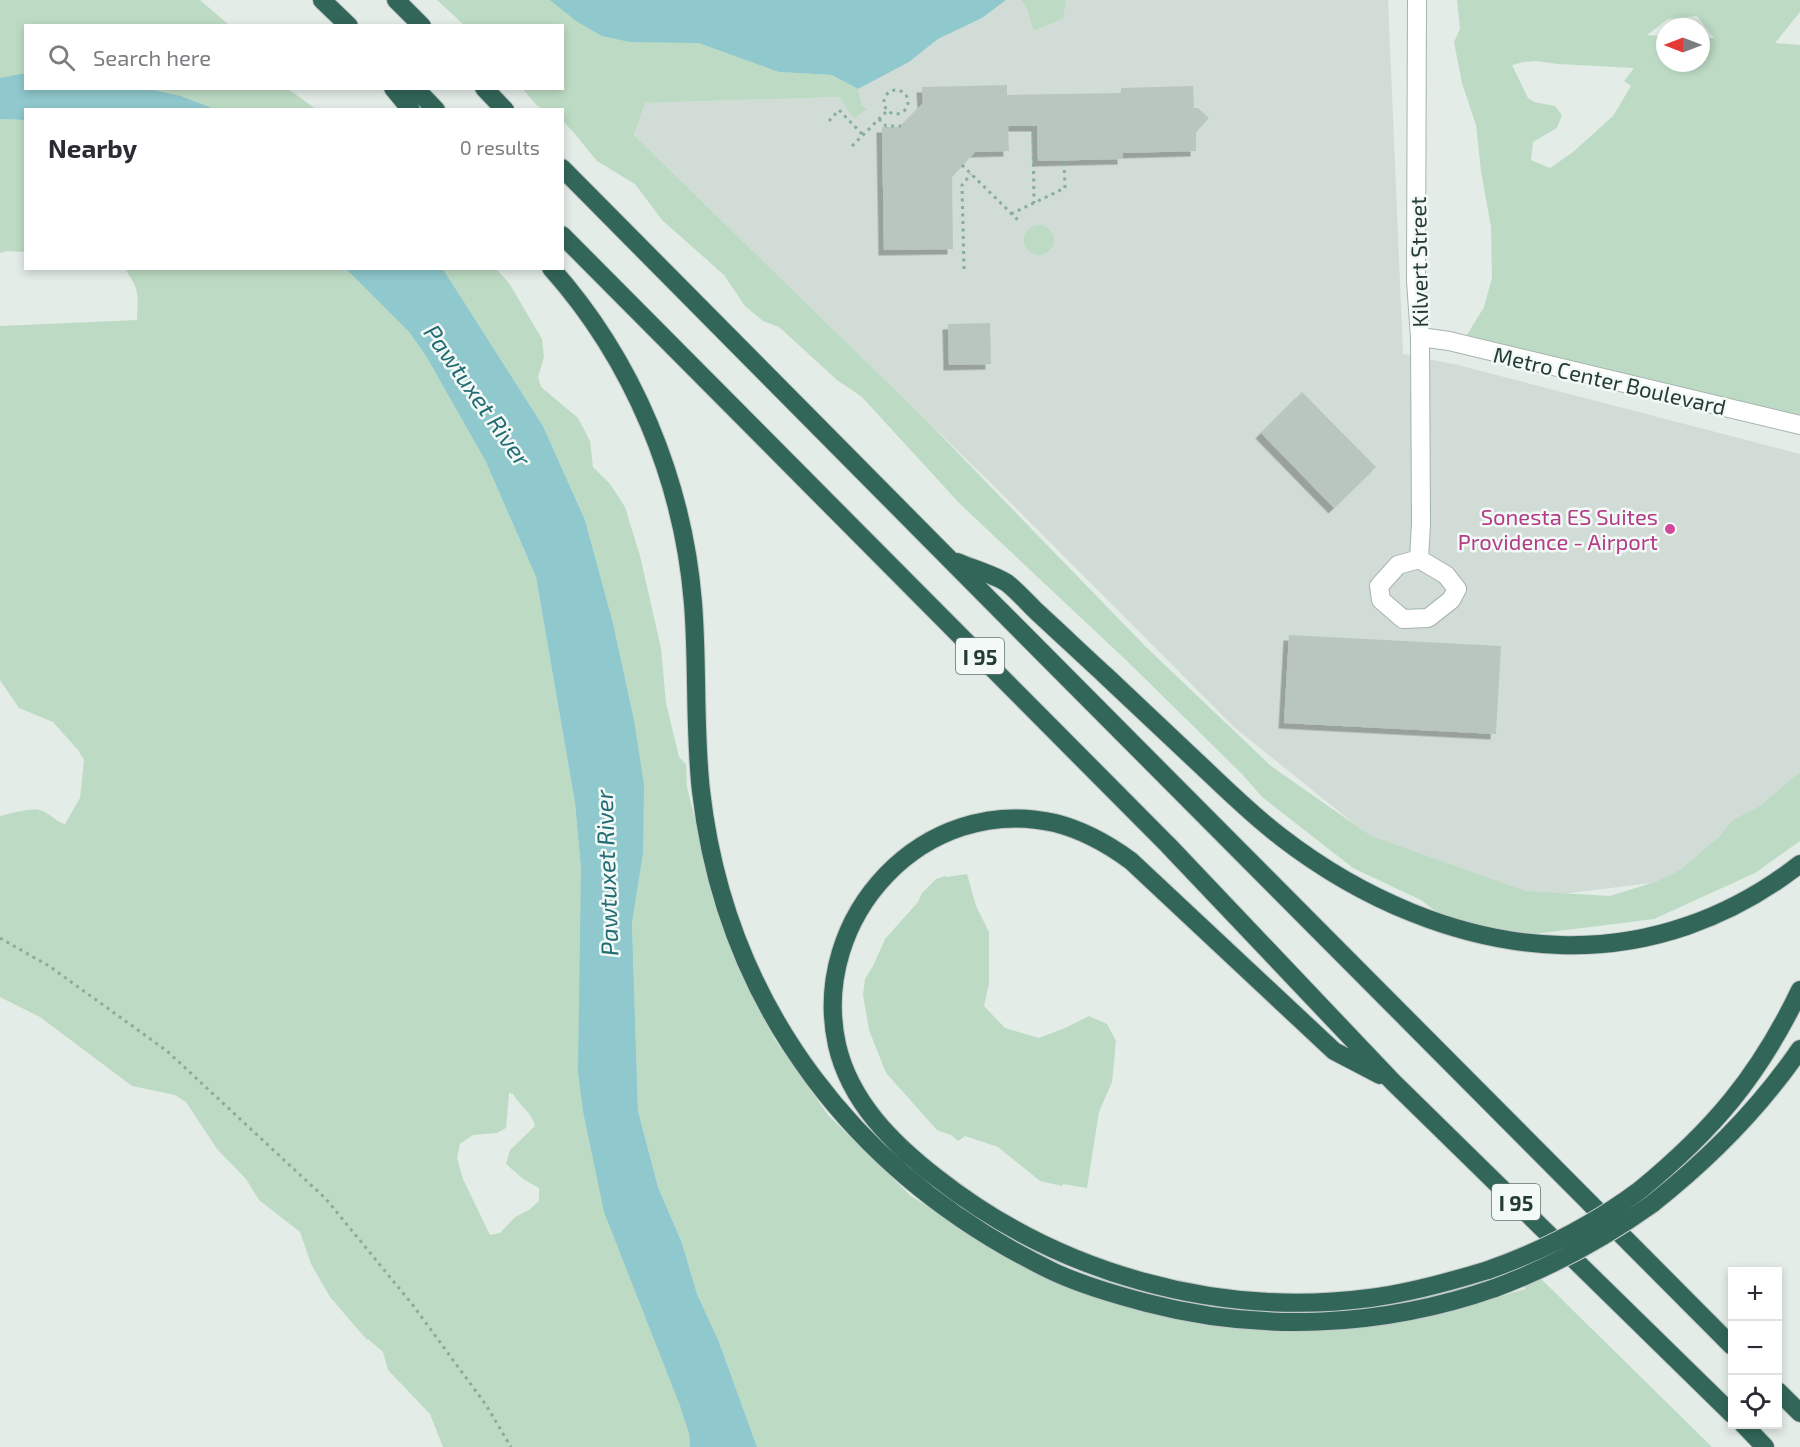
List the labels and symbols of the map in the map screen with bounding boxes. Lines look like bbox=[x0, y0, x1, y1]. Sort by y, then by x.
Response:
north arrow bbox=[1656, 18, 1710, 72]
street label: Kilvert Street bbox=[1404, 196, 1432, 328]
water label: Pawtuxet River bbox=[418, 319, 538, 472]
street label: Metro Center Boulevard bbox=[1491, 341, 1729, 419]
place label: Sonesta ES Suites Providence - Airport bbox=[1458, 503, 1658, 554]
marker: Sonesta ES Suites Providence - Airport bbox=[1663, 522, 1677, 536]
road number: I 95 bbox=[956, 638, 1004, 674]
water label: Pawtuxet River bbox=[589, 789, 623, 957]
road number: I 95 bbox=[1492, 1184, 1540, 1220]

